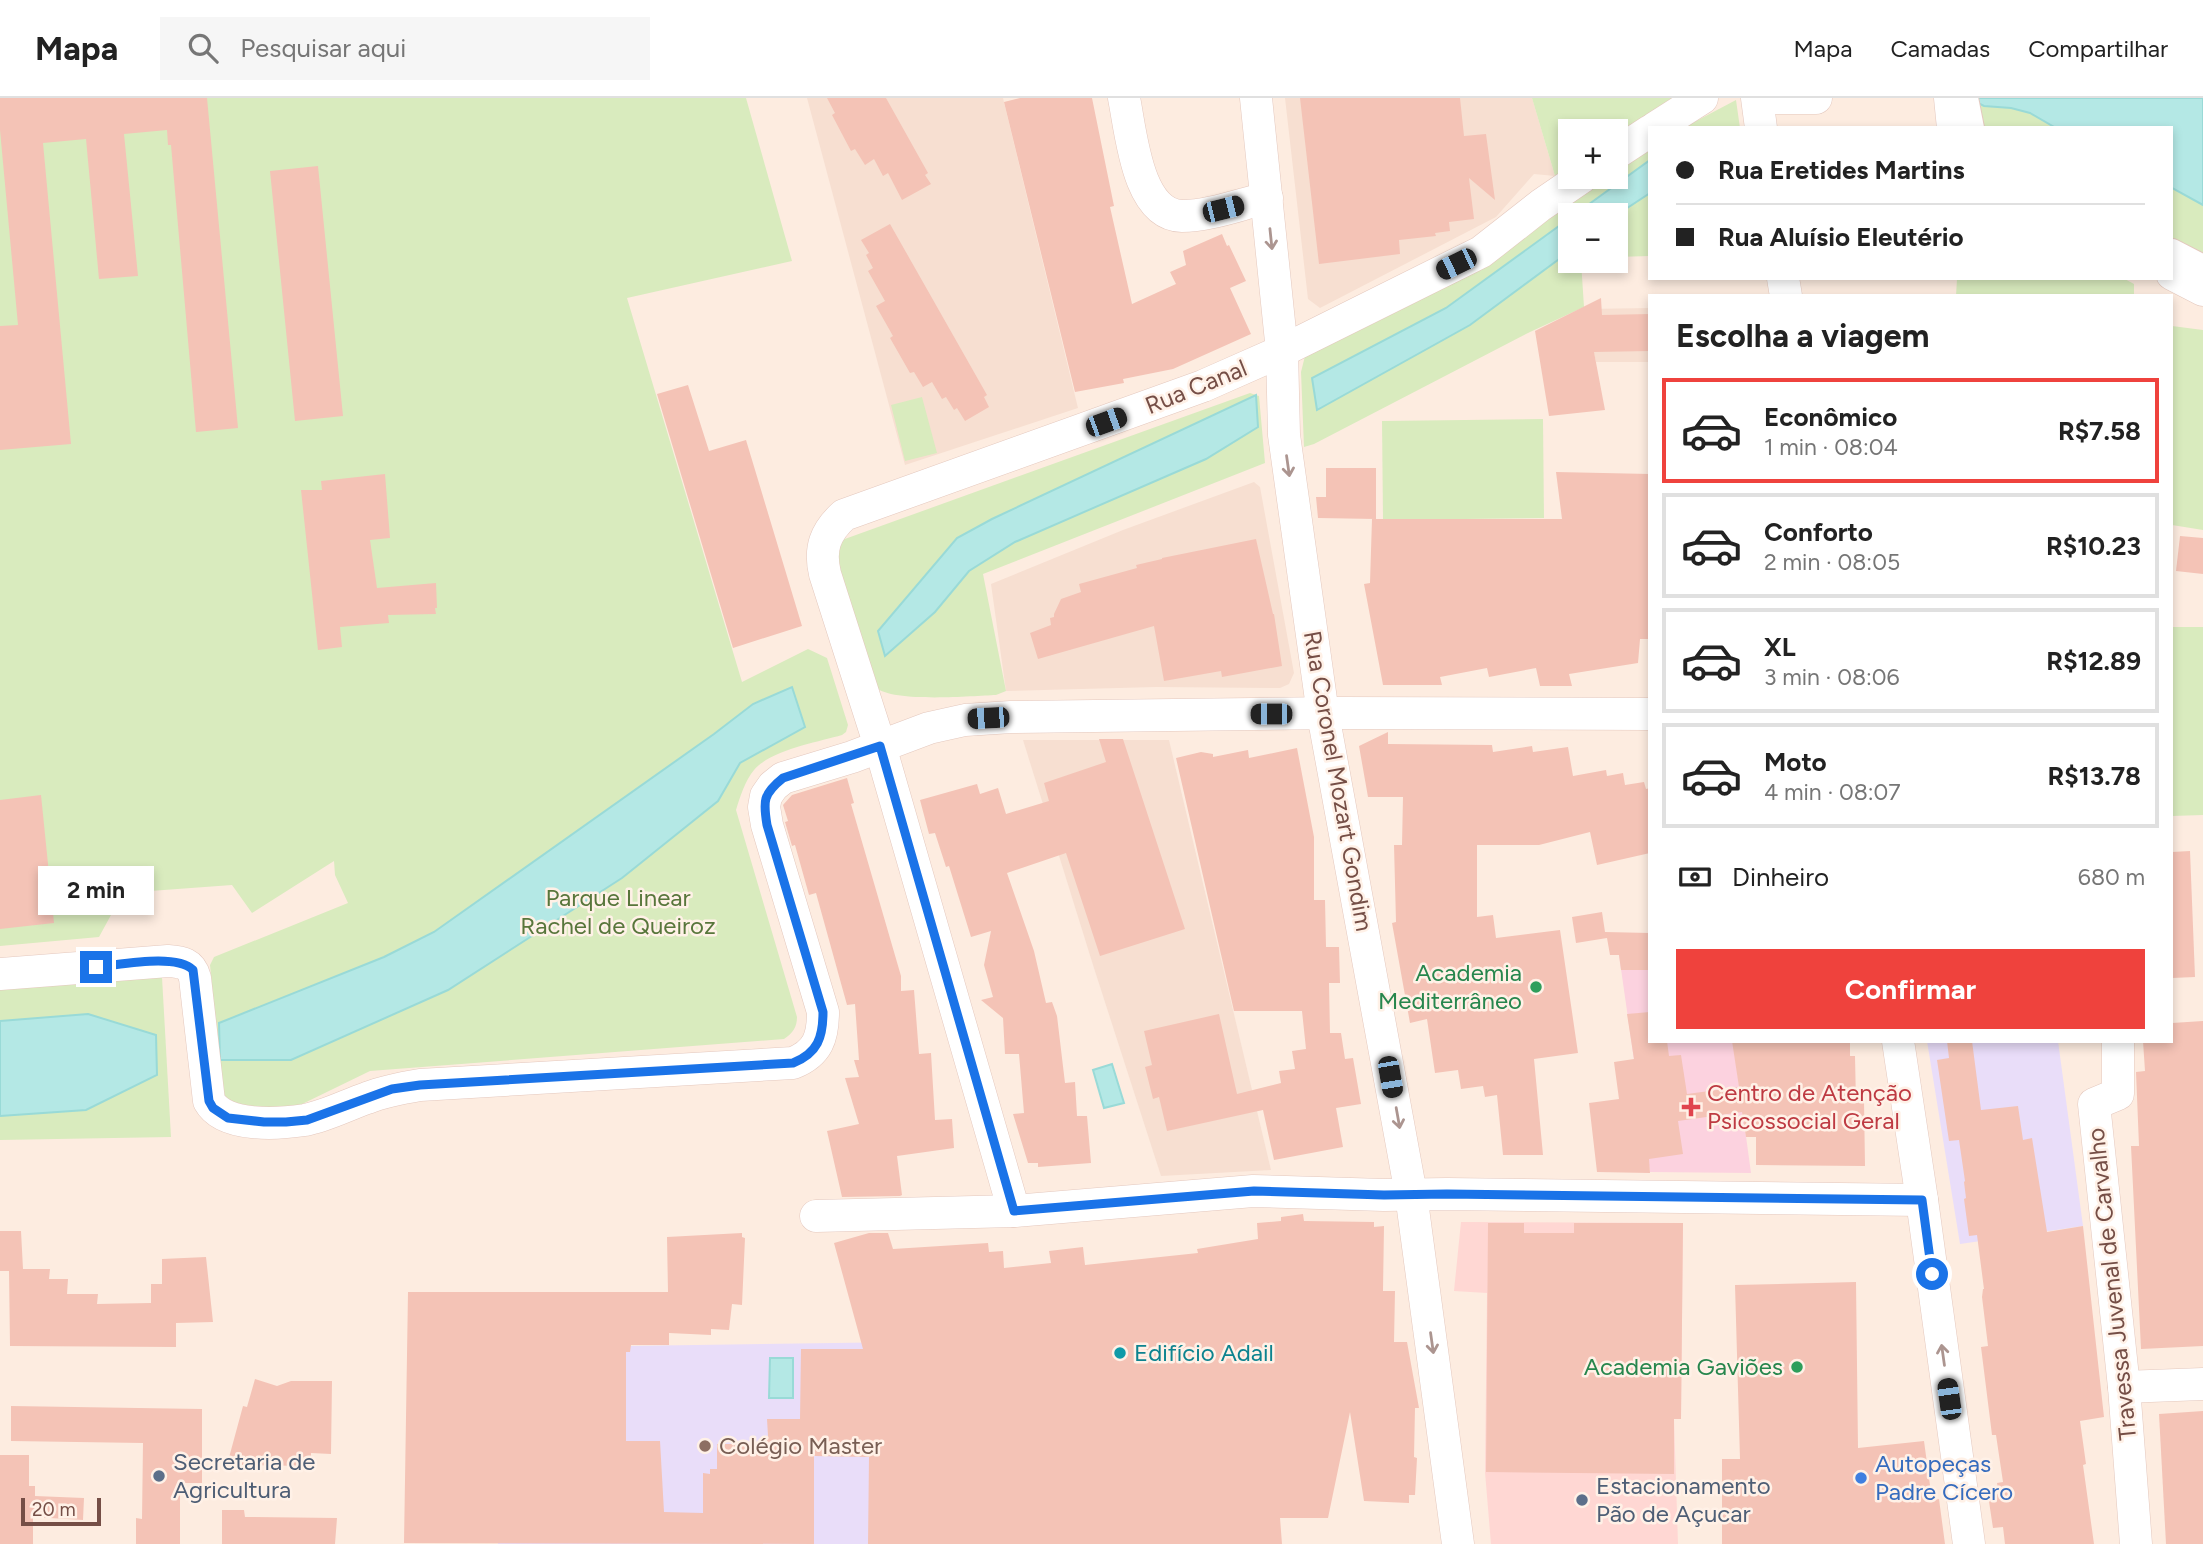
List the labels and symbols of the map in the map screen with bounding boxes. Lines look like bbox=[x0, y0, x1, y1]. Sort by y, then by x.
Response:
car bbox=[1201, 194, 1246, 224]
one-way arrow bbox=[1265, 227, 1278, 250]
car bbox=[1433, 245, 1480, 283]
street label: Rua Canal bbox=[1141, 353, 1251, 420]
car bbox=[1083, 405, 1130, 439]
one-way arrow bbox=[1282, 454, 1295, 477]
street label: Rua Coronel Mozart Gondim bbox=[1298, 628, 1379, 933]
car bbox=[1251, 704, 1293, 725]
car bbox=[967, 706, 1010, 730]
callout: 2 min bbox=[38, 866, 154, 914]
park label: Parque Linear Rachel de Queiroz bbox=[520, 883, 716, 940]
route end bbox=[80, 951, 112, 983]
place label: Academia Mediterrâneo bbox=[1378, 958, 1522, 1015]
marker: Academia Mediterrâneo bbox=[1528, 979, 1544, 995]
car bbox=[1377, 1054, 1404, 1100]
place label: Centro de Atenção Psicossocial Geral bbox=[1707, 1078, 1912, 1135]
marker: Centro de Atenção Psicossocial Geral bbox=[1681, 1097, 1701, 1117]
one-way arrow bbox=[1391, 1106, 1405, 1129]
street label: Travessa Juvenal de Carvalho bbox=[2081, 1126, 2142, 1442]
route start bbox=[1916, 1258, 1948, 1290]
one-way arrow bbox=[1425, 1331, 1438, 1354]
place label: Edifício Adail bbox=[1134, 1338, 1274, 1367]
one-way arrow bbox=[1937, 1344, 1950, 1367]
marker: Edifício Adail bbox=[1112, 1345, 1128, 1361]
place label: Academia Gaviões bbox=[1584, 1352, 1783, 1381]
marker: Academia Gaviões bbox=[1789, 1359, 1805, 1375]
car bbox=[1936, 1377, 1963, 1421]
place label: Colégio Master bbox=[719, 1431, 882, 1460]
marker: Colégio Master bbox=[697, 1438, 713, 1454]
place label: Secretaria de Agricultura bbox=[173, 1447, 315, 1504]
place label: Autopeças Padre Cícero bbox=[1875, 1449, 2013, 1506]
marker: Secretaria de Agricultura bbox=[151, 1468, 167, 1484]
marker: Autopeças Padre Cícero bbox=[1853, 1470, 1869, 1486]
place label: Estacionamento Pão de Açucar bbox=[1596, 1471, 1771, 1528]
marker: Estacionamento Pão de Açucar bbox=[1574, 1492, 1590, 1508]
scale bar bbox=[21, 1495, 102, 1527]

